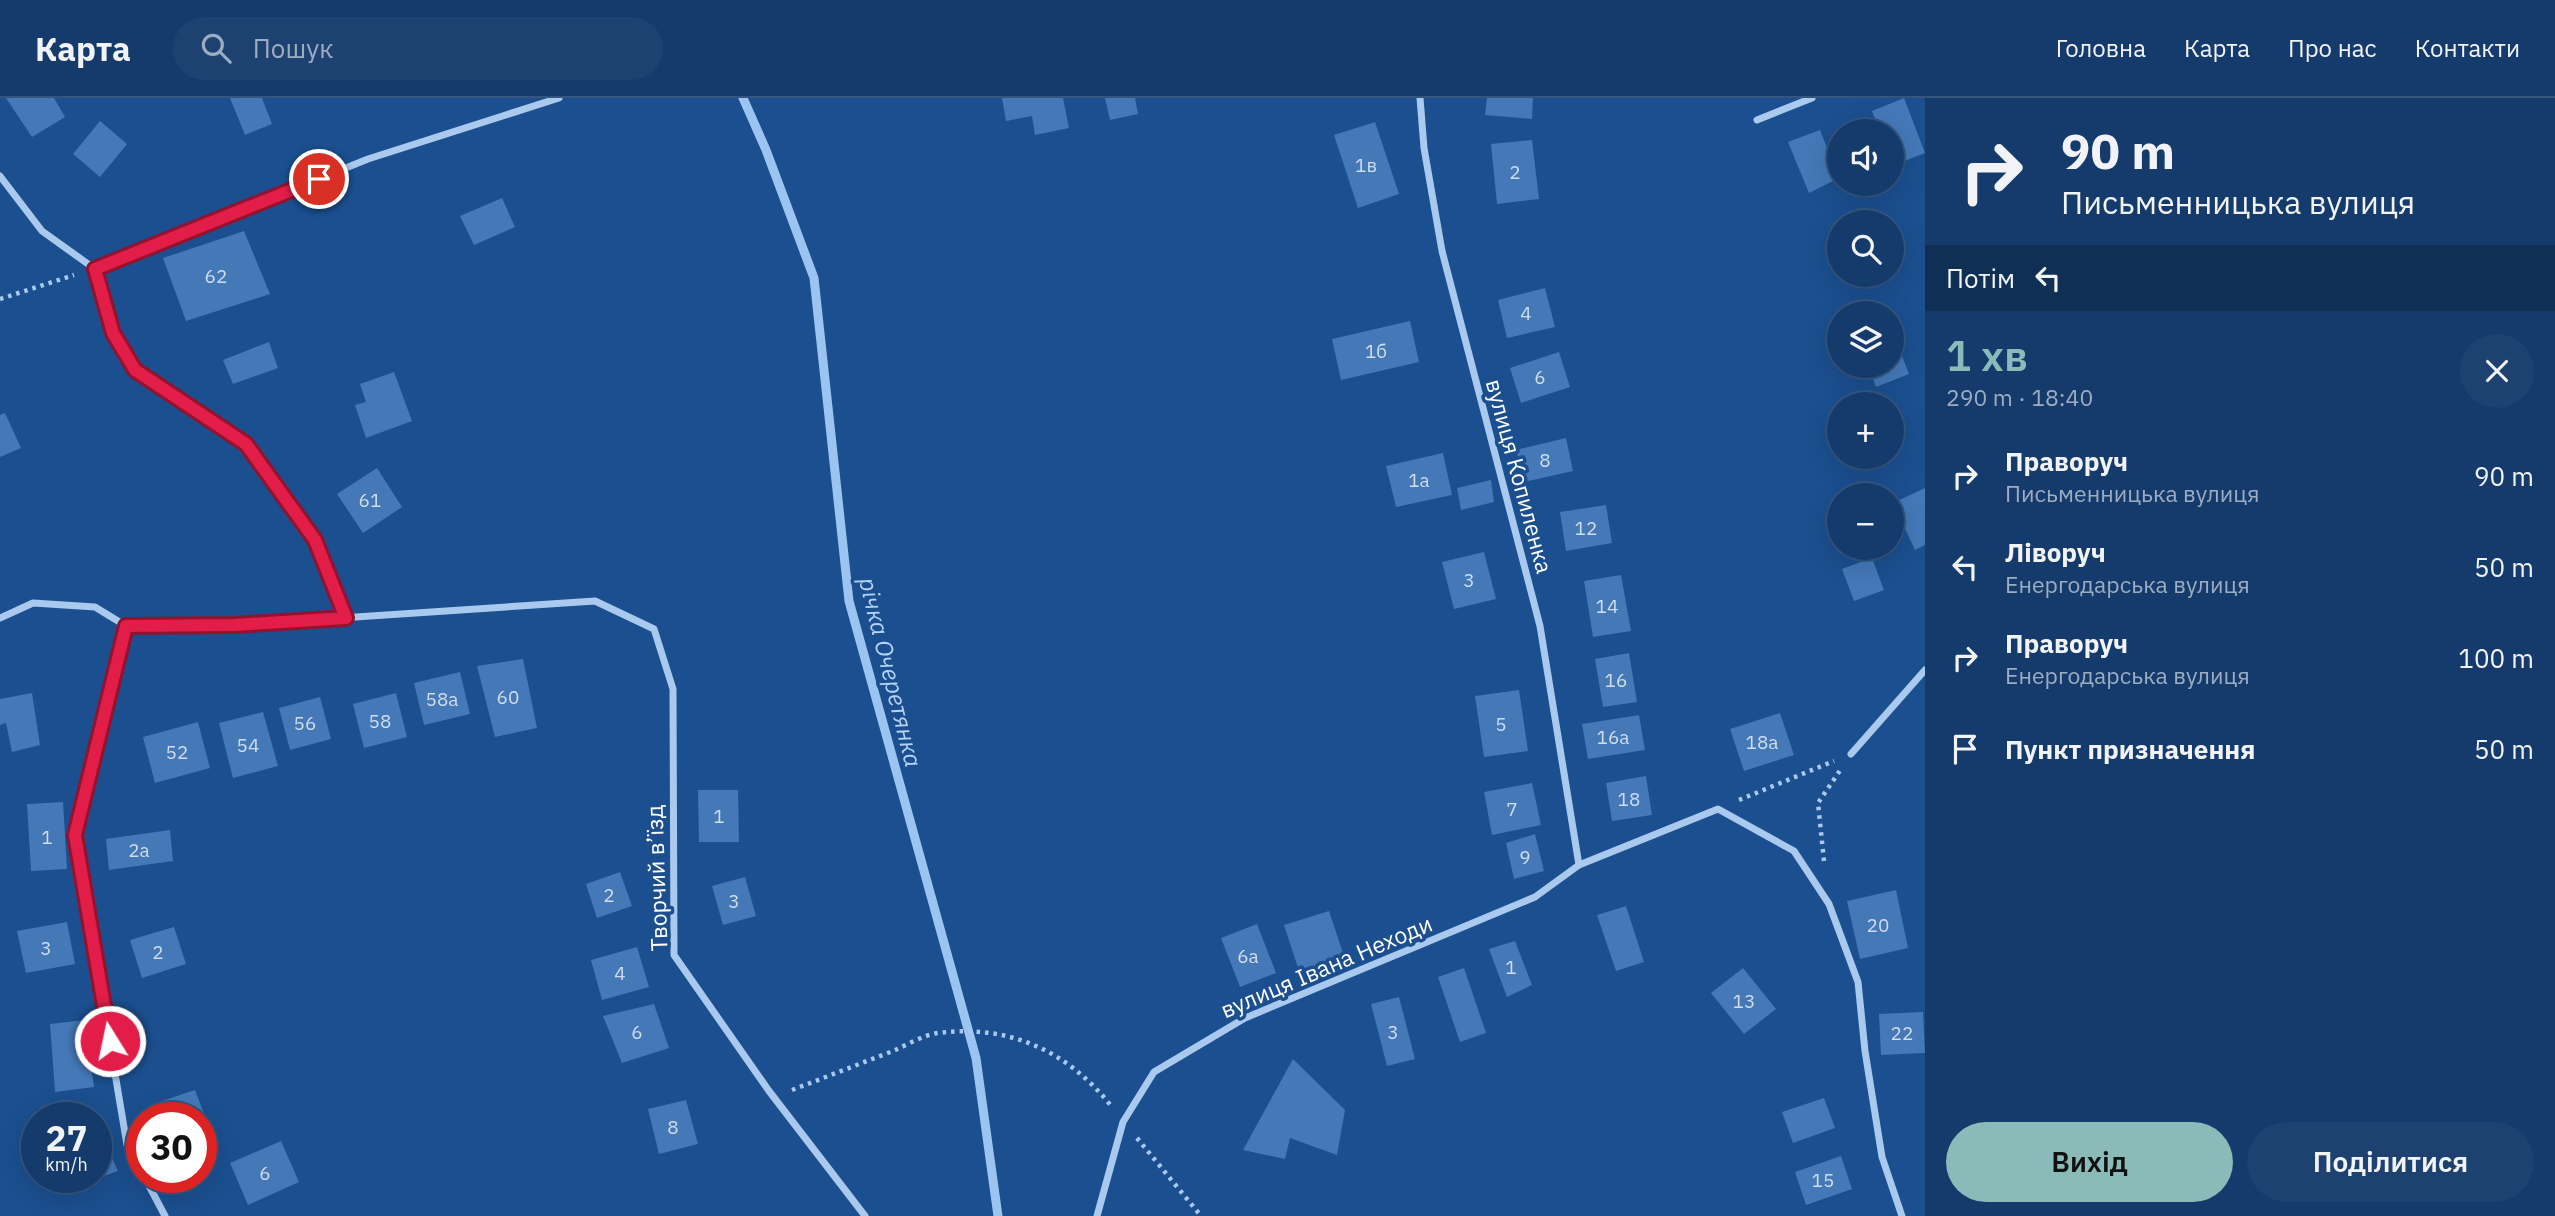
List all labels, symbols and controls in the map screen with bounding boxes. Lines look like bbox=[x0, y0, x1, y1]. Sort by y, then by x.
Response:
search box bbox=[173, 17, 663, 80]
text: Карта bbox=[35, 27, 131, 70]
icon: search bbox=[197, 29, 235, 67]
text: Пошук bbox=[253, 31, 333, 65]
text: Головна bbox=[2056, 32, 2146, 64]
text: Карта bbox=[2184, 32, 2250, 64]
text: Про нас bbox=[2288, 32, 2377, 64]
text: Контакти bbox=[2415, 32, 2520, 64]
map controls bbox=[1827, 119, 1904, 560]
button: sound bbox=[1827, 119, 1904, 196]
text: 90 m bbox=[2061, 119, 2175, 182]
icon: right bbox=[1946, 126, 2037, 217]
pin bbox=[289, 149, 349, 209]
house number: 1в bbox=[1355, 153, 1377, 177]
icon: arrive bbox=[300, 160, 338, 198]
house number: 2 bbox=[1509, 160, 1521, 184]
text: Письменницька вулиця bbox=[2061, 181, 2415, 223]
button: search bbox=[1827, 210, 1904, 287]
icon: left bbox=[2029, 259, 2067, 297]
text: Потім bbox=[1946, 261, 2015, 295]
house number: 62 bbox=[205, 264, 227, 288]
house number: 4 bbox=[1520, 301, 1532, 325]
button: layers bbox=[1827, 301, 1904, 378]
text: 1 хв bbox=[1946, 328, 2028, 383]
button: close bbox=[2460, 334, 2534, 408]
house number: 1б bbox=[1365, 339, 1387, 363]
house number: 6 bbox=[1534, 365, 1546, 389]
street label: вулиця Копиленка bbox=[1480, 376, 1560, 576]
text: 290 m · 18:40 bbox=[1946, 382, 2093, 412]
button: + bbox=[1827, 392, 1904, 469]
text: Праворуч bbox=[2005, 444, 2128, 478]
house number: 8 bbox=[1539, 448, 1551, 472]
icon: right bbox=[1946, 457, 1984, 495]
text: 90 m bbox=[2474, 459, 2534, 493]
house number: 1а bbox=[1408, 468, 1430, 492]
text: Письменницька вулиця bbox=[2005, 478, 2259, 508]
button: − bbox=[1827, 483, 1904, 560]
house number: 61 bbox=[359, 488, 381, 512]
house number: 12 bbox=[1575, 516, 1597, 540]
text: Ліворуч bbox=[2005, 535, 2106, 569]
icon: left bbox=[1946, 548, 1984, 586]
text: 50 m bbox=[2474, 550, 2534, 584]
house number: 3 bbox=[1463, 568, 1475, 592]
text: Енергодарська вулиця bbox=[2005, 569, 2250, 599]
water label: річка Очеретянка bbox=[852, 573, 930, 770]
house number: 14 bbox=[1596, 594, 1618, 618]
text: Праворуч bbox=[2005, 626, 2128, 660]
icon: right bbox=[1946, 639, 1984, 677]
text: 100 m bbox=[2458, 641, 2534, 675]
text: Енергодарська вулиця bbox=[2005, 660, 2250, 690]
house number: 16 bbox=[1605, 668, 1627, 692]
house number: 60 bbox=[497, 685, 519, 709]
house number: 58а bbox=[426, 687, 458, 711]
house number: 58 bbox=[369, 709, 391, 733]
house number: 56 bbox=[294, 711, 316, 735]
house number: 5 bbox=[1495, 712, 1507, 736]
house number: 16а bbox=[1597, 725, 1629, 749]
house number: 18а bbox=[1746, 730, 1778, 754]
icon: arrive bbox=[1946, 730, 1984, 768]
text: Пункт призначення bbox=[2005, 732, 2255, 766]
text: 50 m bbox=[2474, 732, 2534, 766]
house number: 54 bbox=[237, 733, 259, 757]
house number: 52 bbox=[166, 740, 188, 764]
house number: 18 bbox=[1618, 787, 1640, 811]
house number: 7 bbox=[1506, 797, 1518, 821]
street label: Творчий в’їзд bbox=[638, 804, 674, 952]
house number: 1 bbox=[713, 804, 725, 828]
house number: 1 bbox=[41, 825, 53, 849]
house number: 2а bbox=[128, 838, 150, 862]
house number: 9 bbox=[1519, 845, 1531, 869]
house number: 2 bbox=[603, 883, 615, 907]
house number: 3 bbox=[728, 889, 740, 913]
street label: вулиця Івана Неходи bbox=[1216, 908, 1436, 1024]
house number: 20 bbox=[1867, 913, 1889, 937]
house number: 3 bbox=[40, 936, 52, 960]
house number: 2 bbox=[152, 940, 164, 964]
house number: 6а bbox=[1237, 944, 1259, 968]
house number: 1 bbox=[1505, 955, 1517, 979]
house number: 4 bbox=[614, 961, 626, 985]
house number: 13 bbox=[1733, 989, 1755, 1013]
position arrow bbox=[73, 1004, 147, 1078]
house number: 6 bbox=[631, 1020, 643, 1044]
house number: 3 bbox=[1387, 1020, 1399, 1044]
house number: 22 bbox=[1891, 1021, 1913, 1045]
speed limit sign: 30 bbox=[126, 1102, 217, 1193]
text: 27 bbox=[45, 1115, 88, 1161]
house number: 8 bbox=[667, 1115, 679, 1139]
button: Вихід bbox=[1946, 1122, 2233, 1202]
button: Поділитися bbox=[2247, 1122, 2534, 1202]
text: km/h bbox=[45, 1153, 88, 1176]
house number: 6 bbox=[259, 1161, 271, 1185]
house number: 15 bbox=[1812, 1168, 1834, 1192]

